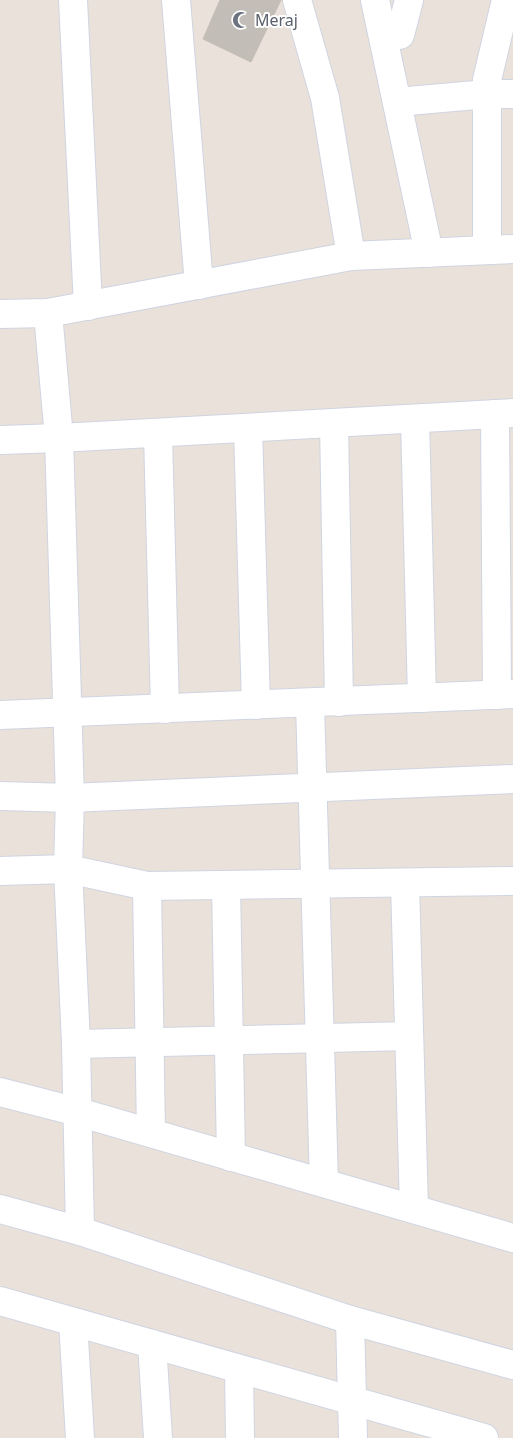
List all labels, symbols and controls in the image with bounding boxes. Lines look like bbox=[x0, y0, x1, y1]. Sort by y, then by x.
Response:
place label: Meraj bbox=[255, 9, 298, 31]
mosque icon: Meraj bbox=[231, 10, 251, 30]

